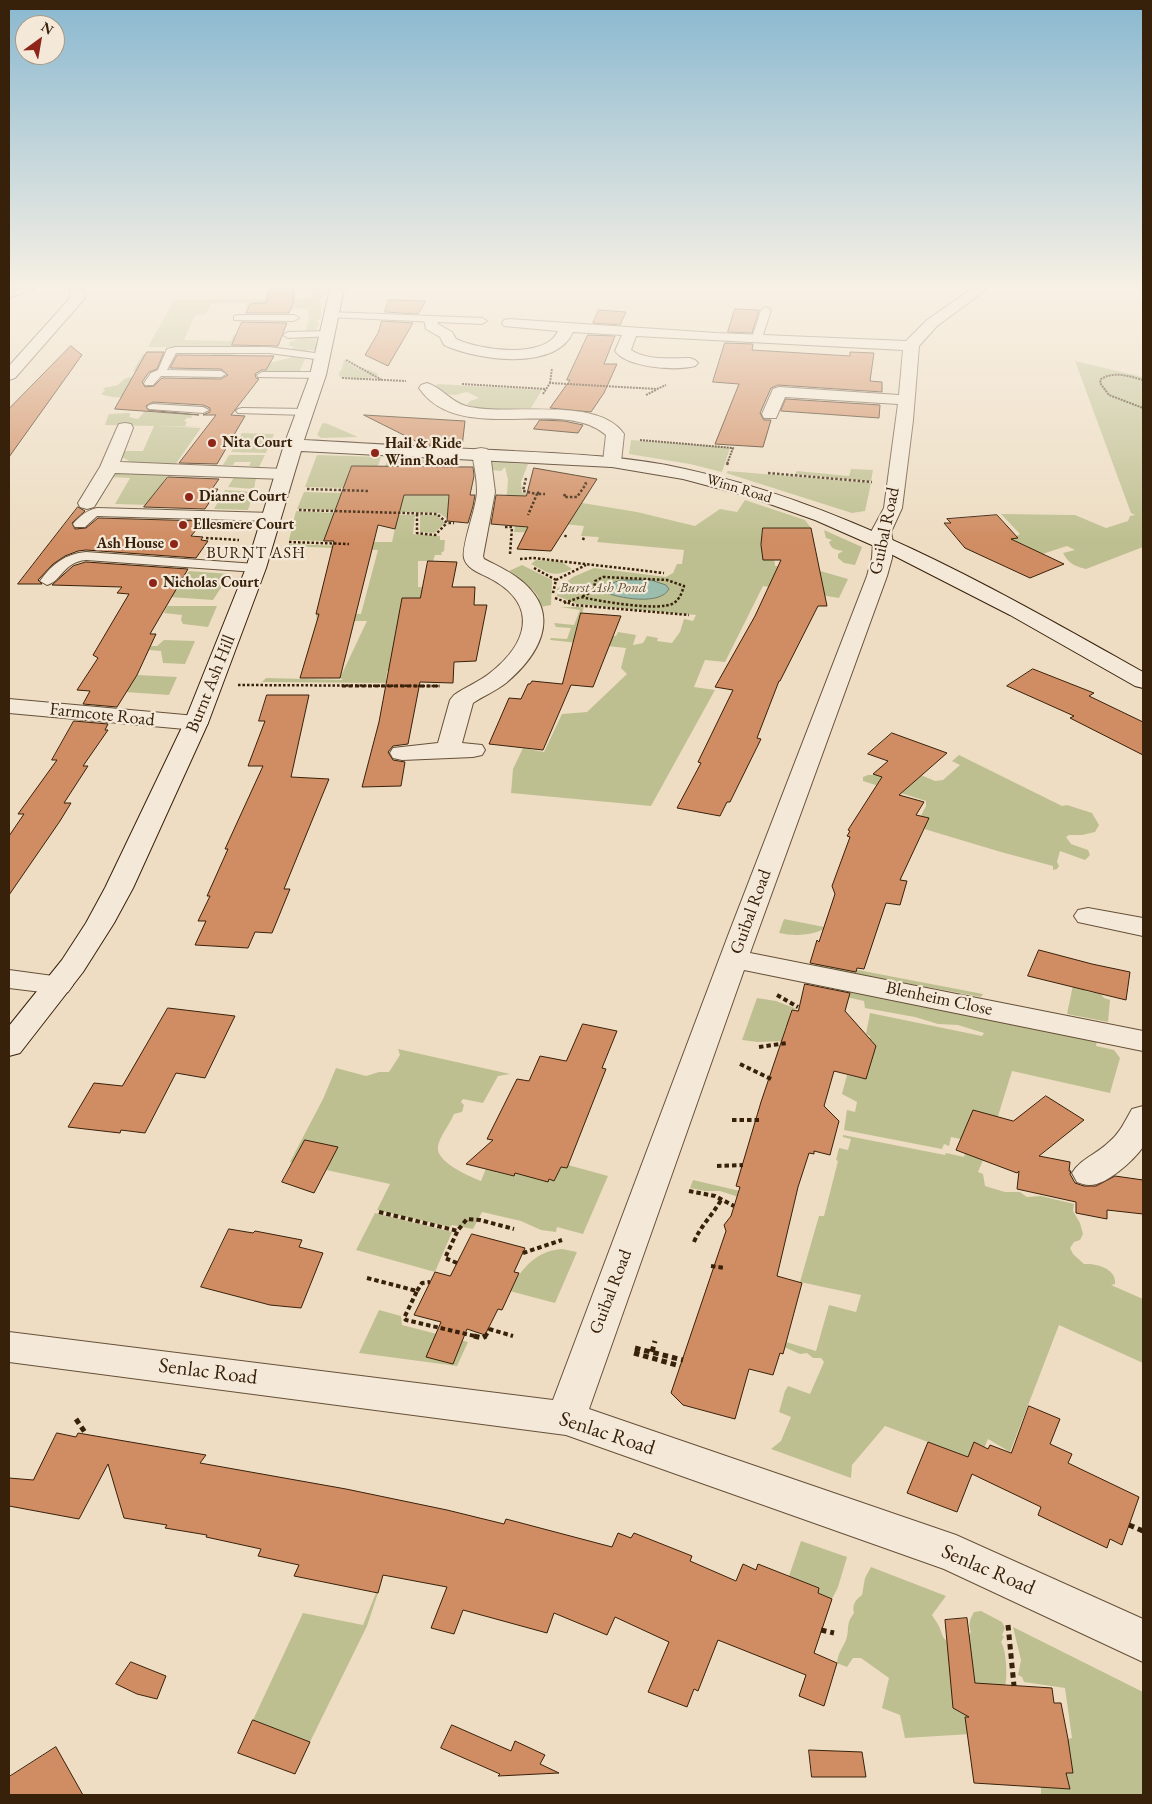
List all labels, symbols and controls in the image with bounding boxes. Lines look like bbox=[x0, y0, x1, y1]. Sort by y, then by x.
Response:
north arrow bbox=[15, 15, 65, 65]
text: N bbox=[38, 17, 57, 39]
place label: Nita Court bbox=[222, 434, 292, 452]
place label: Hail & Ride Winn Road bbox=[385, 435, 462, 470]
marker: Nita Court bbox=[206, 437, 218, 449]
marker: Hail & Ride Winn Road bbox=[369, 447, 381, 459]
street label: Winn Road bbox=[704, 471, 774, 507]
street label: Guibal Road bbox=[865, 485, 905, 577]
place label: Dianne Court bbox=[199, 488, 287, 506]
marker: Dianne Court bbox=[183, 491, 195, 503]
place label: Ellesmere Court bbox=[193, 516, 294, 534]
marker: Ellesmere Court bbox=[177, 519, 189, 531]
place label: Ash House bbox=[96, 535, 164, 553]
marker: Ash House bbox=[168, 538, 180, 550]
district label: BURNT ASH bbox=[205, 544, 307, 564]
place label: Nicholas Court bbox=[163, 574, 259, 592]
marker: Nicholas Court bbox=[147, 577, 159, 589]
park label: Burst Ash Pond bbox=[559, 579, 647, 597]
street label: Burnt Ash Hill bbox=[182, 632, 240, 736]
street label: Farmcote Road bbox=[48, 699, 156, 731]
street label: Guibal Road bbox=[726, 867, 776, 957]
street label: Blenheim Close bbox=[884, 977, 994, 1021]
street label: Guibal Road bbox=[585, 1247, 637, 1337]
street label: Senlac Road bbox=[157, 1353, 259, 1391]
street label: Senlac Road bbox=[556, 1407, 658, 1461]
street label: Senlac Road bbox=[937, 1539, 1039, 1601]

